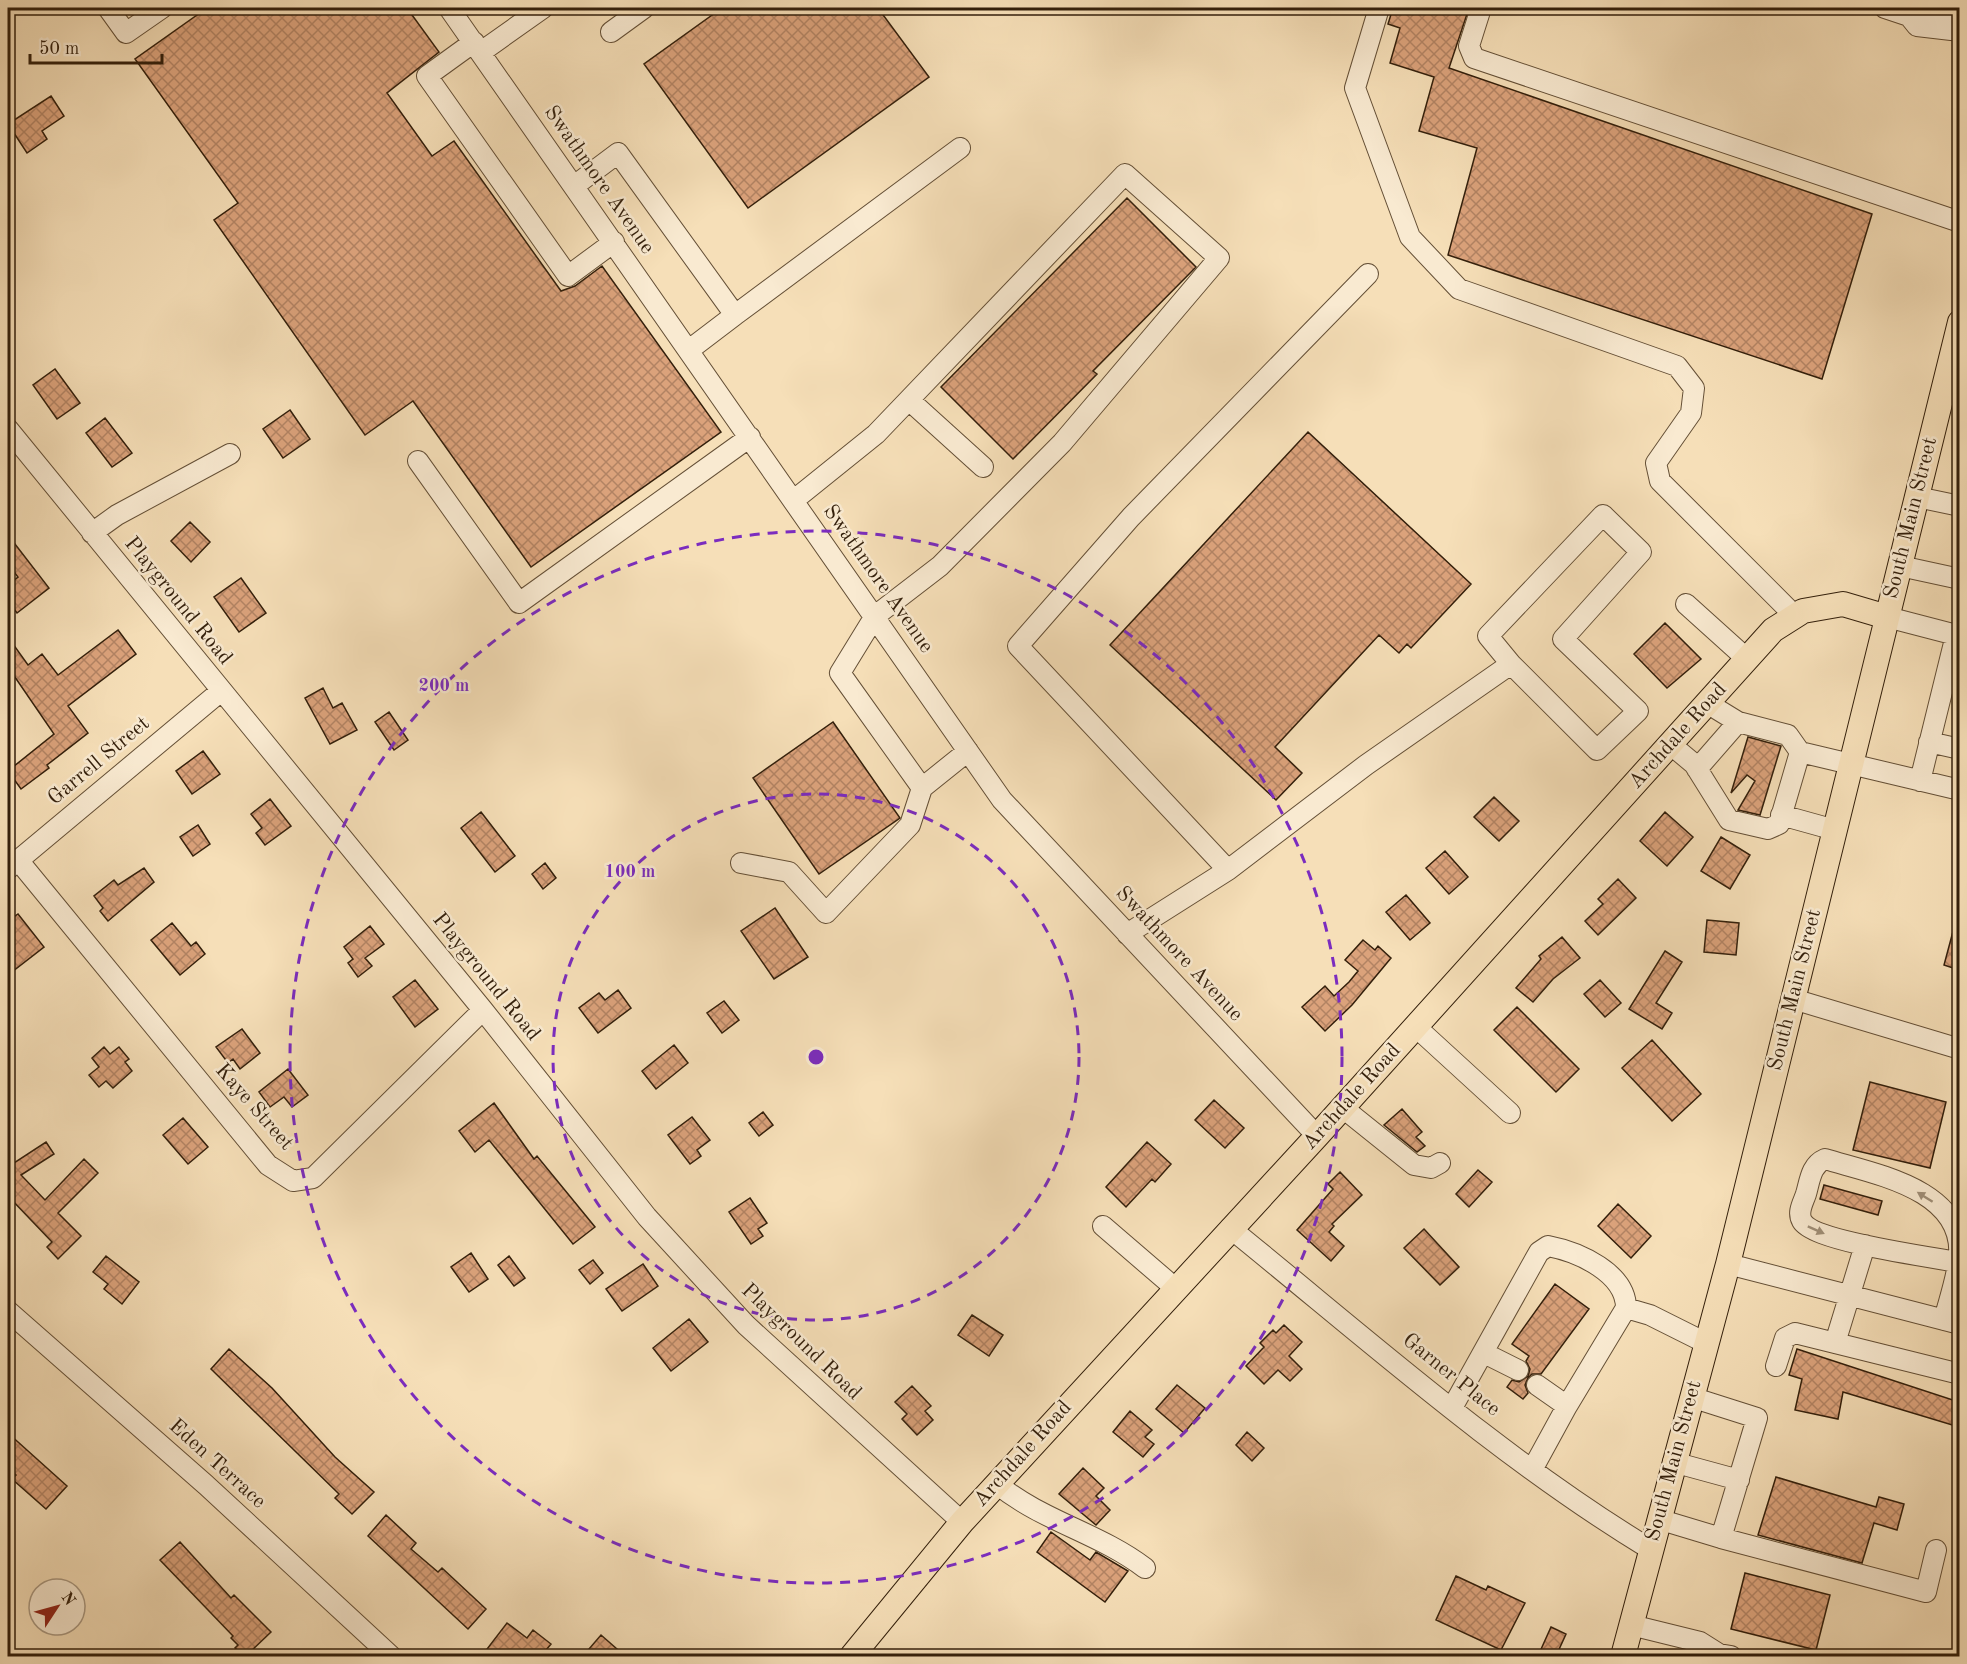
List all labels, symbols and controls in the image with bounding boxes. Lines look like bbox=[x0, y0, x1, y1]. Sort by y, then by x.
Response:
scale bar bbox=[30, 27, 162, 65]
text: 50 m bbox=[39, 40, 79, 58]
street label: Swathmore Avenue bbox=[540, 102, 658, 258]
street label: South Main Street bbox=[1881, 435, 1941, 601]
street label: Swathmore Avenue bbox=[819, 501, 937, 657]
street label: Playground Road bbox=[120, 533, 236, 669]
text: 200 m bbox=[419, 677, 469, 695]
street label: Archdale Road bbox=[1625, 679, 1731, 793]
street label: Garrell Street bbox=[44, 713, 154, 809]
text: 100 m bbox=[605, 863, 655, 881]
street label: Swathmore Avenue bbox=[1111, 883, 1247, 1025]
street label: South Main Street bbox=[1765, 907, 1825, 1073]
street label: Playground Road bbox=[428, 909, 544, 1045]
street label: Archdale Road bbox=[1299, 1040, 1405, 1154]
centre of rings bbox=[806, 1047, 826, 1067]
street label: Kaye Street bbox=[211, 1060, 297, 1154]
one-way arrow bbox=[1917, 1191, 1934, 1202]
one-way arrow bbox=[1807, 1225, 1825, 1235]
street label: Playground Road bbox=[737, 1280, 865, 1404]
street label: Garner Place bbox=[1398, 1329, 1504, 1421]
street label: South Main Street bbox=[1642, 1378, 1706, 1544]
street label: Archdale Road bbox=[970, 1397, 1076, 1511]
street label: Eden Terrace bbox=[165, 1415, 269, 1513]
north arrow bbox=[27, 1577, 87, 1637]
text: N bbox=[57, 1590, 78, 1610]

